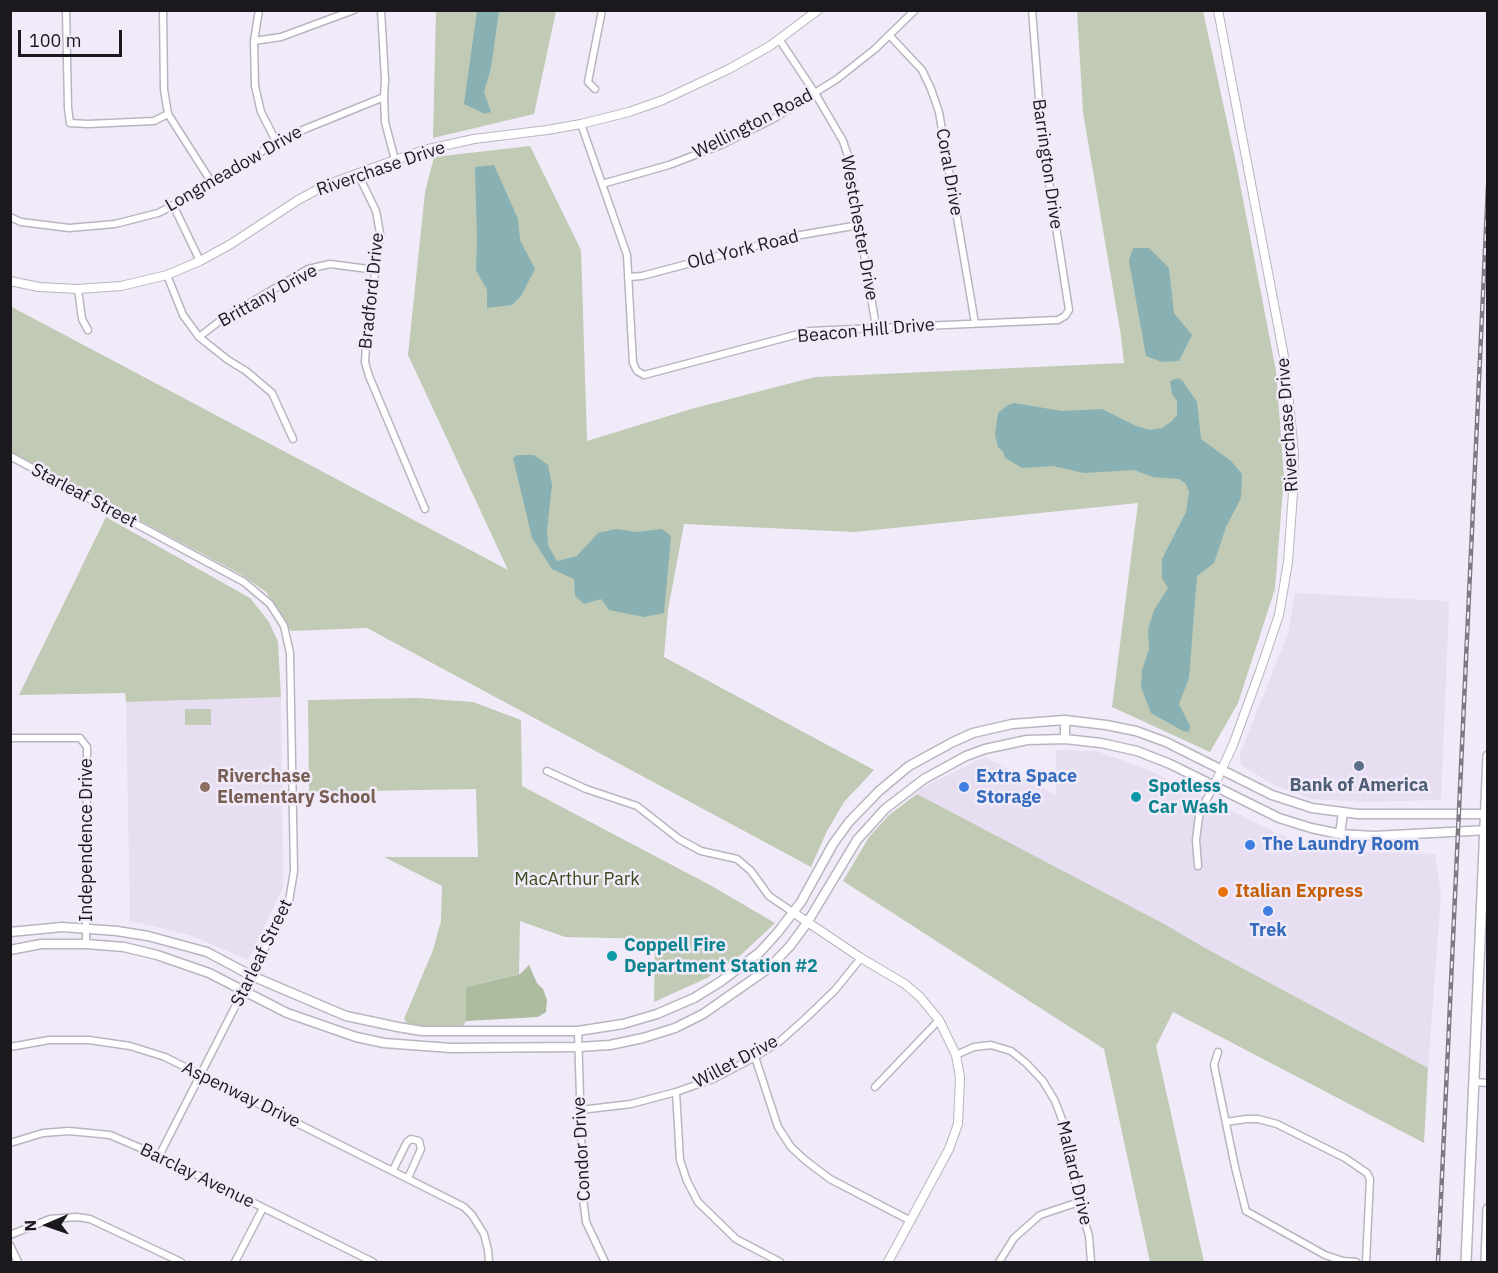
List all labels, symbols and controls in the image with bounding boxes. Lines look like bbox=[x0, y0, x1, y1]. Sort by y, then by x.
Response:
scale bar bbox=[21, 18, 124, 56]
text: 100 m bbox=[29, 29, 81, 52]
street label: Wellington Road bbox=[689, 84, 817, 164]
street label: Barrington Drive bbox=[1027, 97, 1067, 231]
street label: Longmeadow Drive bbox=[162, 121, 306, 217]
street label: Coral Drive bbox=[931, 127, 967, 217]
street label: Riverchase Drive bbox=[314, 137, 448, 201]
street label: Westchester Drive bbox=[836, 154, 882, 302]
street label: Old York Road bbox=[685, 226, 801, 274]
street label: Bradford Drive bbox=[355, 232, 389, 350]
street label: Brittany Drive bbox=[215, 260, 321, 332]
street label: Beacon Hill Drive bbox=[796, 314, 936, 348]
street label: Riverchase Drive bbox=[1273, 357, 1303, 493]
street label: Starleaf Street bbox=[27, 459, 141, 533]
street label: Independence Drive bbox=[76, 758, 98, 922]
marker: Bank of America bbox=[1352, 759, 1366, 773]
place label: Riverchase Elementary School bbox=[217, 766, 376, 808]
place label: Extra Space Storage bbox=[976, 766, 1077, 808]
place label: Bank of America bbox=[1290, 775, 1428, 797]
place label: Spotless Car Wash bbox=[1148, 776, 1228, 818]
marker: Riverchase Elementary School bbox=[198, 780, 212, 794]
marker: Extra Space Storage bbox=[957, 780, 971, 794]
marker: Spotless Car Wash bbox=[1129, 790, 1143, 804]
place label: The Laundry Room bbox=[1262, 834, 1419, 856]
marker: The Laundry Room bbox=[1243, 838, 1257, 852]
park label: MacArthur Park bbox=[514, 869, 640, 891]
place label: Italian Express bbox=[1235, 881, 1363, 903]
marker: Italian Express bbox=[1216, 885, 1230, 899]
street label: Starleaf Street bbox=[227, 896, 297, 1010]
marker: Trek bbox=[1261, 904, 1275, 918]
place label: Trek bbox=[1249, 920, 1287, 942]
place label: Coppell Fire Department Station #2 bbox=[624, 935, 818, 978]
marker: Coppell Fire Department Station #2 bbox=[605, 949, 619, 963]
street label: Willet Drive bbox=[690, 1031, 782, 1093]
street label: Aspenway Drive bbox=[178, 1057, 304, 1133]
street label: Condor Drive bbox=[568, 1096, 596, 1202]
street label: Mallard Drive bbox=[1051, 1119, 1097, 1227]
street label: Barclay Avenue bbox=[136, 1139, 258, 1213]
north arrow bbox=[18, 1195, 78, 1255]
text: N bbox=[20, 1219, 40, 1232]

